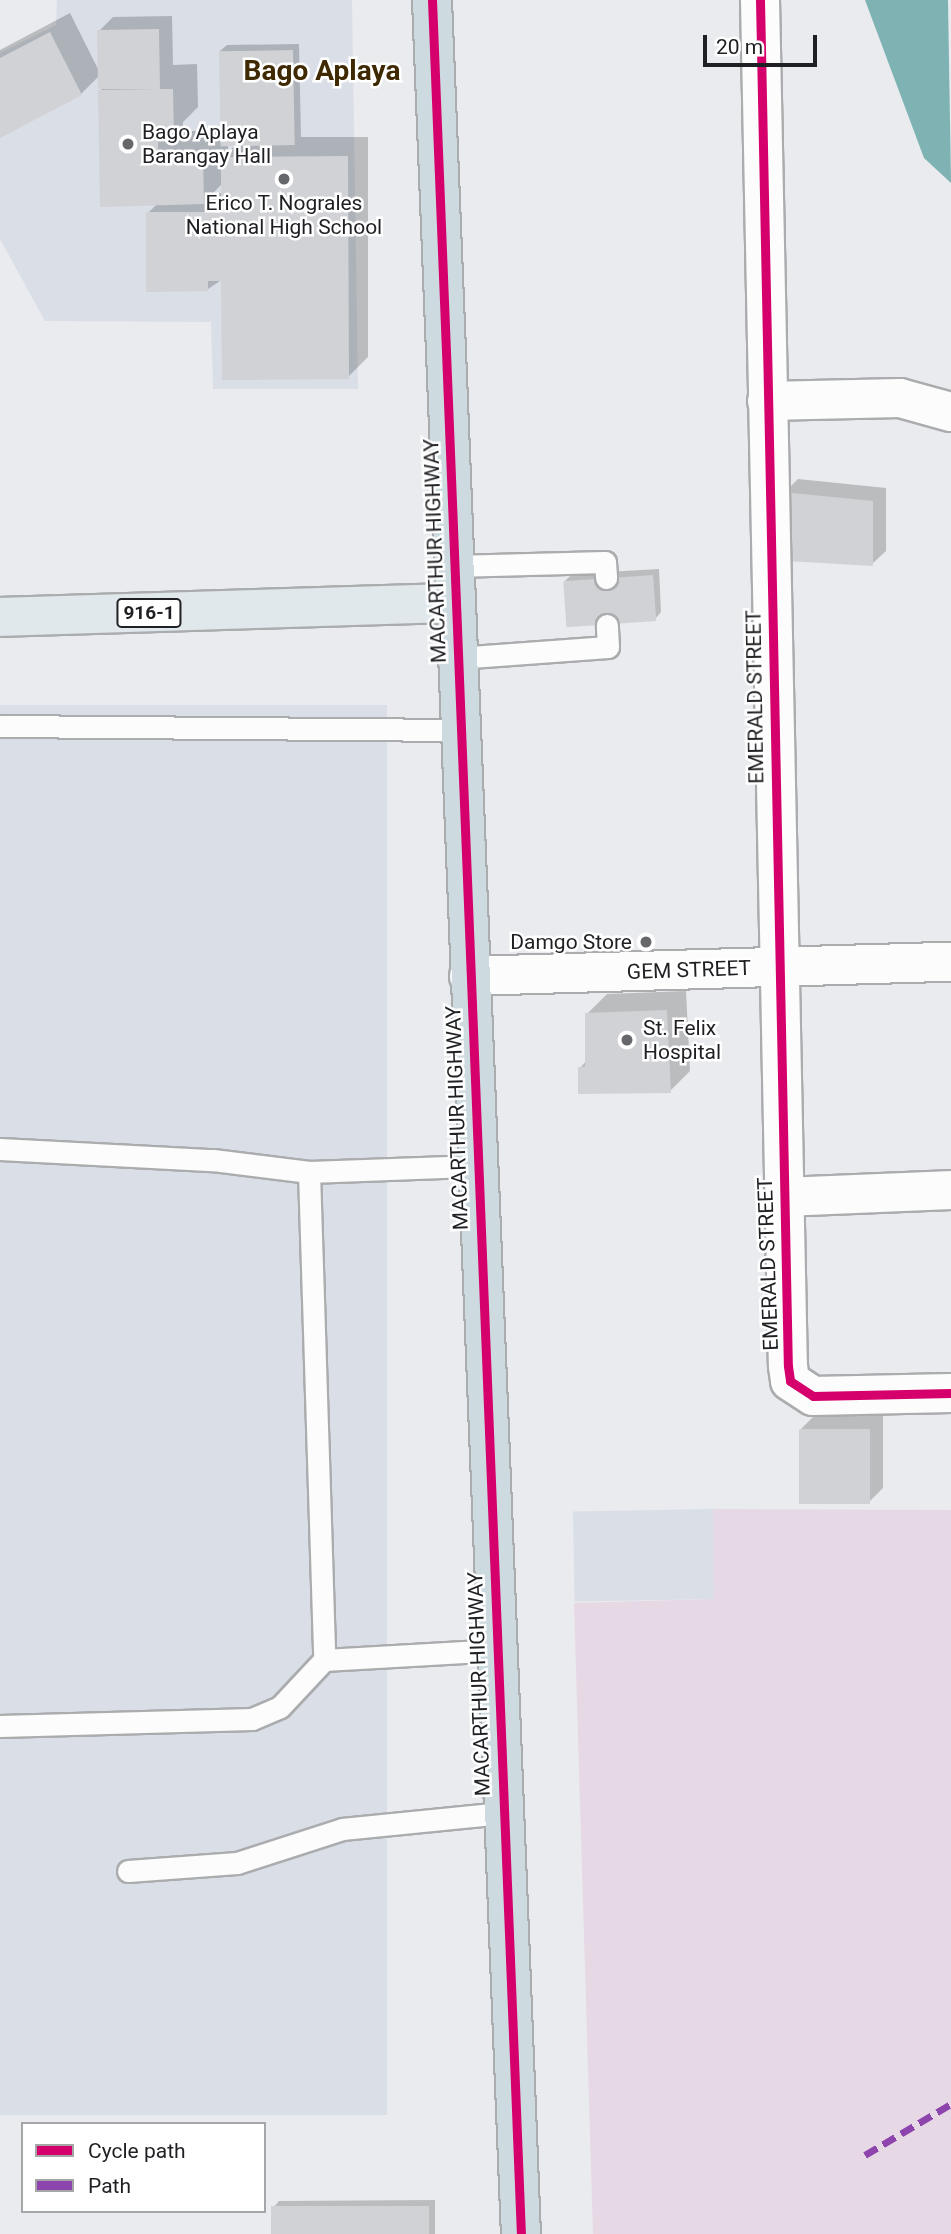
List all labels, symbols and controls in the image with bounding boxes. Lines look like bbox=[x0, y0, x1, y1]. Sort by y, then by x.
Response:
scale bar bbox=[706, 21, 820, 65]
text: 20 m bbox=[716, 35, 763, 59]
district label: Bago Aplaya bbox=[244, 54, 400, 88]
place label: Bago Aplaya Barangay Hall bbox=[142, 119, 271, 169]
marker: Bago Aplaya Barangay Hall bbox=[120, 136, 136, 152]
marker: Erico T. Nograles National High School bbox=[276, 171, 292, 187]
place label: Erico T. Nograles National High School bbox=[186, 190, 382, 240]
street label: MACARTHUR HIGHWAY bbox=[418, 438, 452, 664]
road number: 916-1 bbox=[116, 598, 182, 628]
street label: EMERALD STREET bbox=[741, 610, 769, 784]
place label: Damgo Store bbox=[510, 929, 632, 955]
marker: Damgo Store bbox=[638, 934, 654, 950]
street label: GEM STREET bbox=[626, 955, 752, 985]
street label: MACARTHUR HIGHWAY bbox=[440, 1005, 474, 1231]
place label: St. Felix Hospital bbox=[643, 1015, 721, 1065]
marker: St. Felix Hospital bbox=[617, 1030, 637, 1050]
street label: EMERALD STREET bbox=[752, 1177, 784, 1351]
street label: MACARTHUR HIGHWAY bbox=[462, 1571, 496, 1797]
legend bbox=[21, 2122, 266, 2213]
text: Cycle path bbox=[88, 2139, 186, 2163]
text: Path bbox=[88, 2174, 131, 2198]

